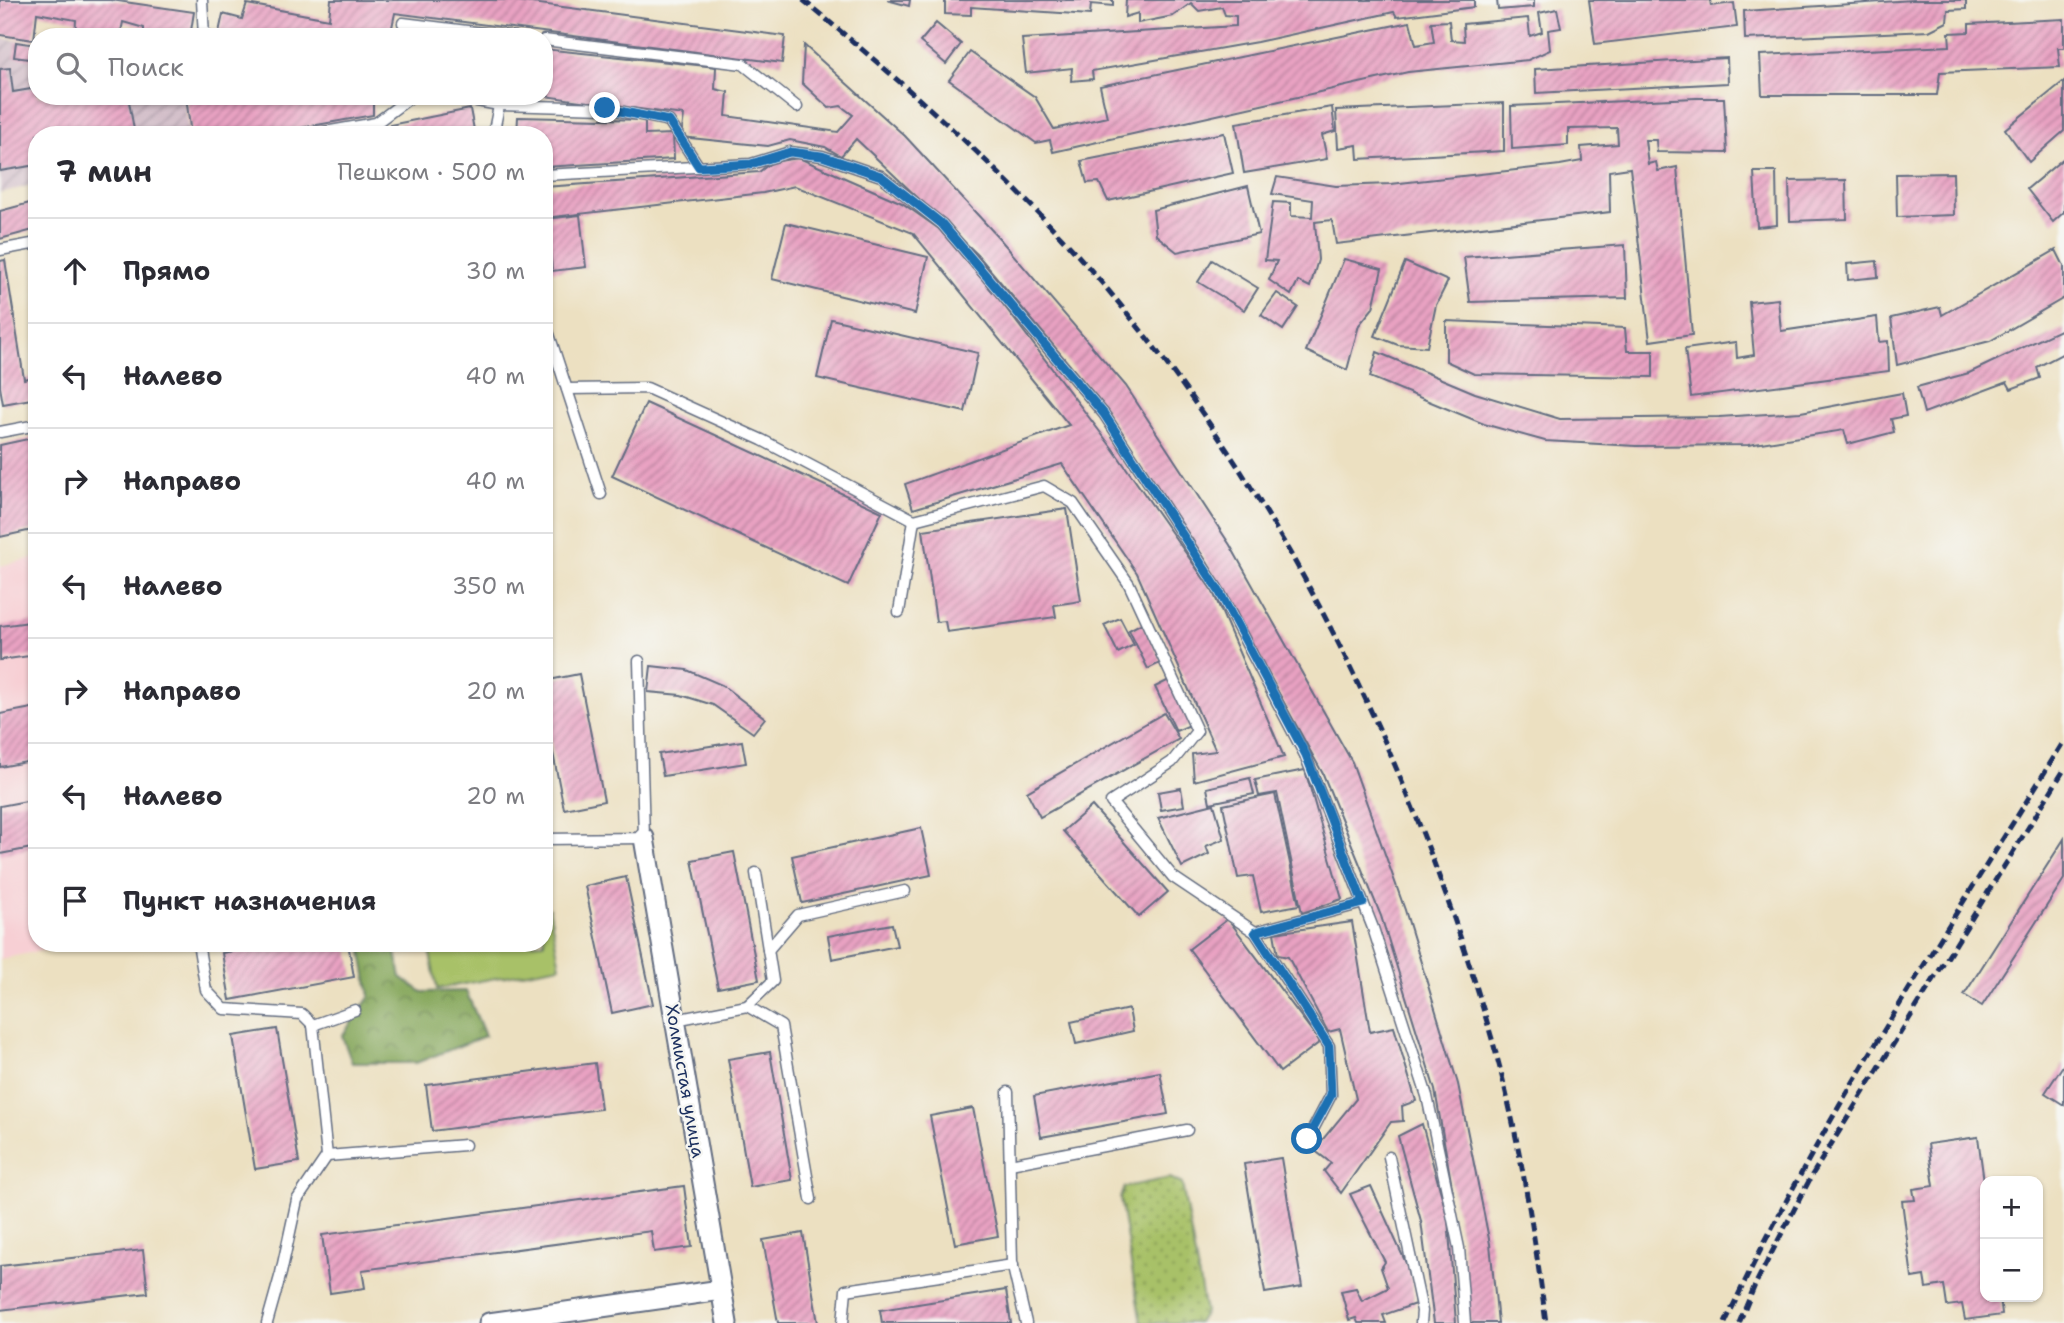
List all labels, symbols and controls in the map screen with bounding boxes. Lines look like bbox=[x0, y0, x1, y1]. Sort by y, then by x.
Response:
search box bbox=[28, 28, 553, 105]
icon: search bbox=[52, 48, 90, 86]
text: Поиск bbox=[108, 49, 184, 84]
route end bbox=[589, 92, 620, 123]
text: 7 мин bbox=[56, 151, 152, 192]
text: Пешком · 500 m bbox=[337, 157, 525, 187]
icon: ahead bbox=[56, 252, 94, 290]
text: Прямо bbox=[123, 253, 211, 288]
text: 30 m bbox=[466, 256, 525, 286]
icon: left bbox=[56, 357, 94, 395]
text: Налево bbox=[123, 358, 223, 393]
text: 40 m bbox=[465, 361, 525, 391]
icon: right bbox=[56, 462, 94, 500]
text: Направо bbox=[123, 463, 241, 498]
text: 40 m bbox=[465, 466, 525, 496]
icon: left bbox=[56, 567, 94, 605]
text: Налево bbox=[123, 568, 223, 603]
text: 350 m bbox=[452, 571, 525, 601]
icon: right bbox=[56, 672, 94, 710]
text: Направо bbox=[123, 673, 241, 708]
text: 20 m bbox=[466, 676, 525, 706]
icon: left bbox=[56, 777, 94, 815]
text: Налево bbox=[123, 778, 223, 813]
text: 20 m bbox=[466, 781, 525, 811]
icon: arrive bbox=[56, 882, 94, 920]
text: Пункт назначения bbox=[123, 883, 376, 918]
street label: Холмистая улица bbox=[660, 1002, 710, 1160]
route start bbox=[1291, 1123, 1322, 1154]
map controls bbox=[1980, 1176, 2043, 1302]
button: + bbox=[1980, 1176, 2043, 1239]
button: − bbox=[1980, 1239, 2043, 1302]

